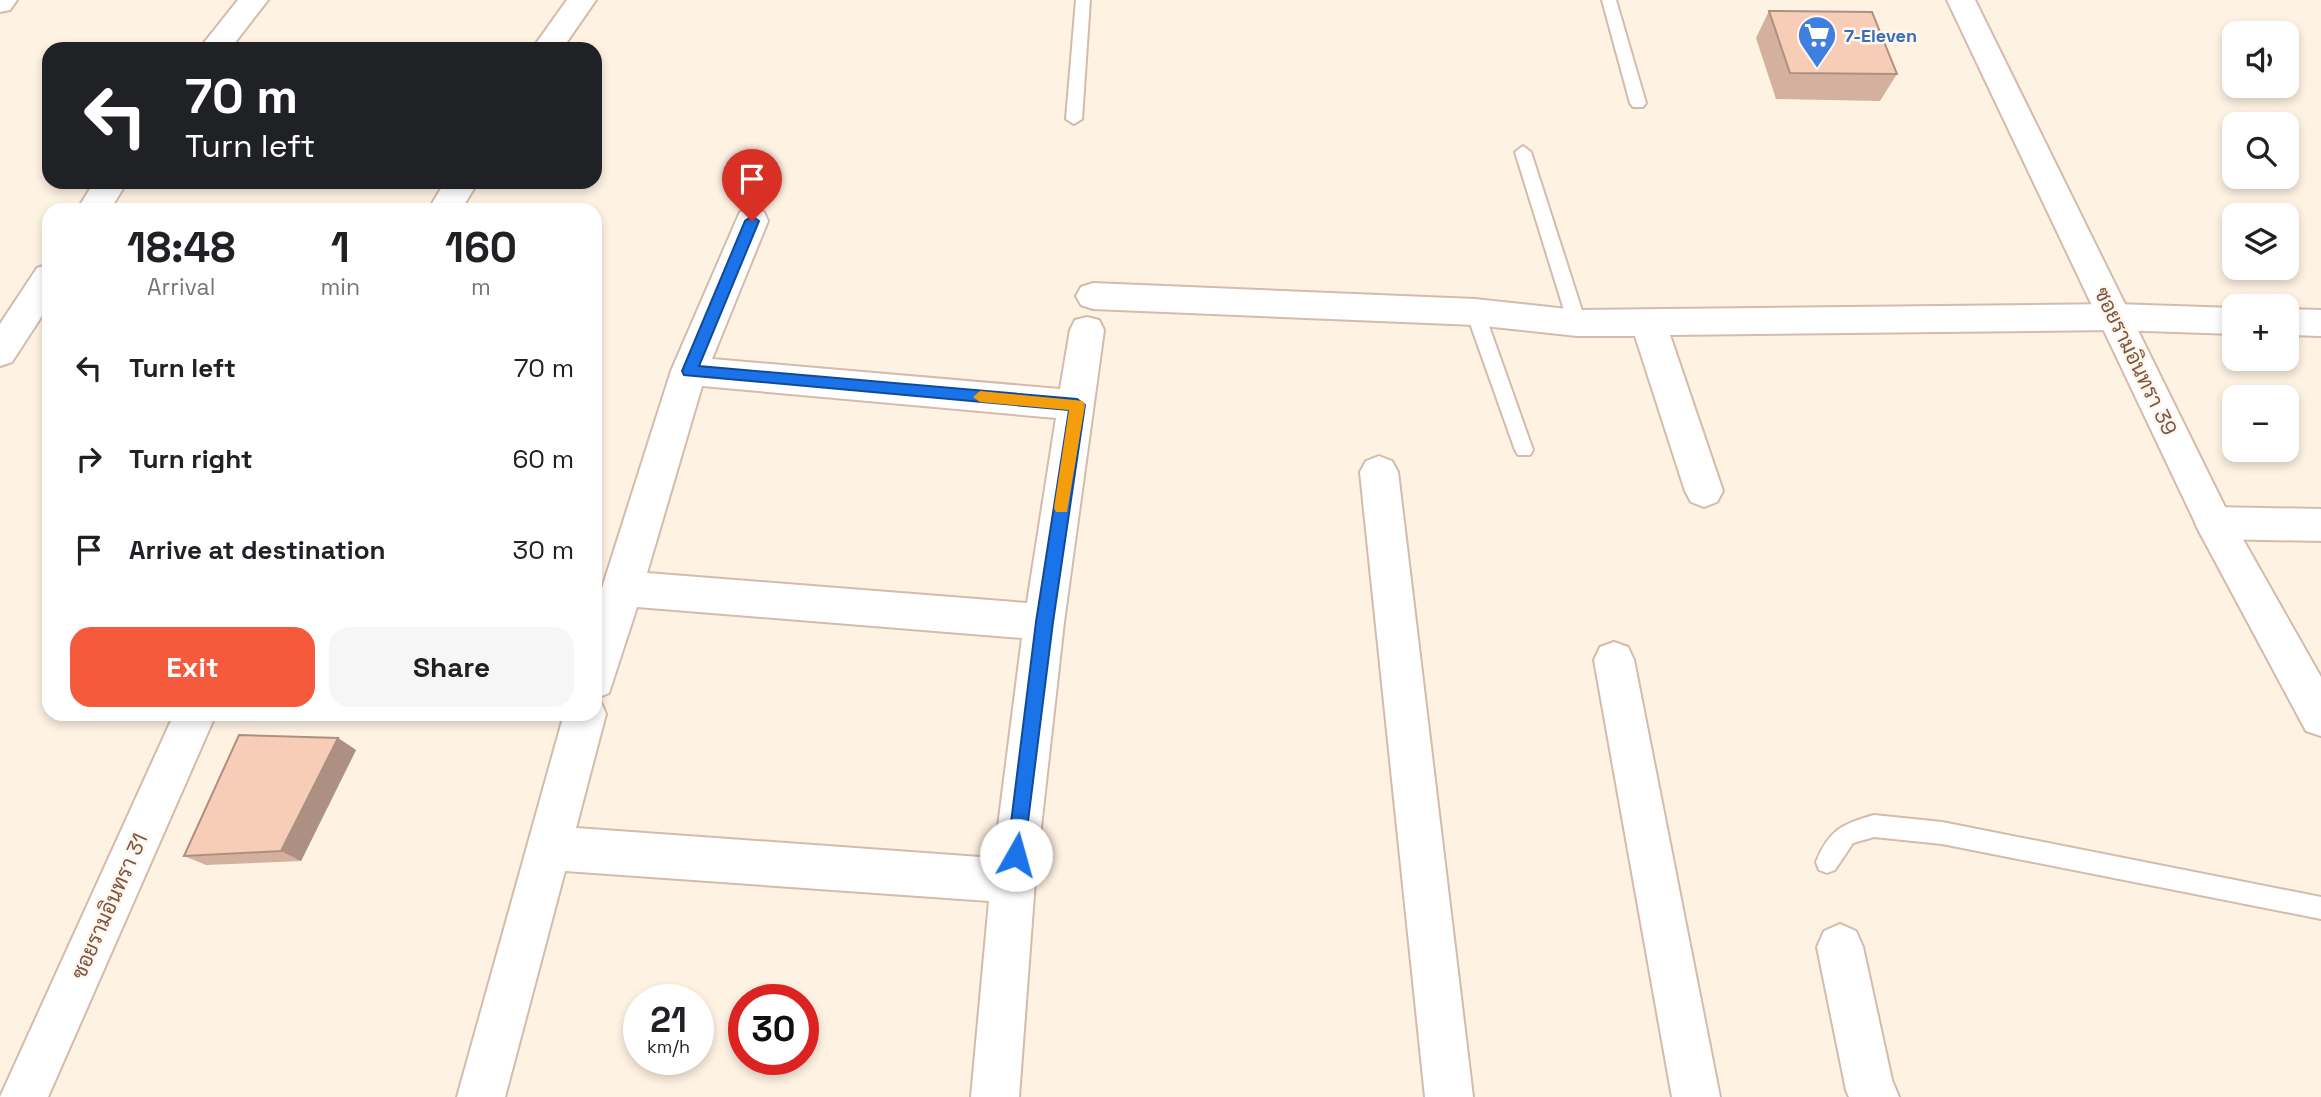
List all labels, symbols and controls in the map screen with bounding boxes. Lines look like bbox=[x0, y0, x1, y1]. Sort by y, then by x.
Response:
supermarket icon: 7-Eleven bbox=[1796, 14, 1838, 69]
map controls bbox=[2222, 21, 2299, 462]
button: sound bbox=[2222, 21, 2299, 98]
place label: 7-Eleven bbox=[1844, 24, 1917, 47]
text: 70 m bbox=[185, 65, 298, 127]
icon: left bbox=[70, 70, 161, 161]
button: search bbox=[2222, 112, 2299, 189]
text: Turn left bbox=[185, 126, 315, 166]
pin bbox=[722, 149, 782, 221]
icon: arrive bbox=[733, 160, 771, 198]
button: layers bbox=[2222, 203, 2299, 280]
text: 18:48 bbox=[127, 221, 236, 274]
text: 1 bbox=[331, 221, 350, 274]
text: 160 bbox=[445, 221, 517, 274]
text: Arrival bbox=[147, 272, 215, 302]
text: min bbox=[320, 272, 360, 302]
text: m bbox=[471, 272, 491, 302]
street label: ซอยรามอินทรา 39 bbox=[2089, 283, 2183, 439]
button: + bbox=[2222, 294, 2299, 371]
icon: left bbox=[70, 349, 108, 387]
text: Turn left bbox=[129, 351, 236, 385]
text: 70 m bbox=[514, 351, 574, 385]
button: − bbox=[2222, 385, 2299, 462]
icon: right bbox=[70, 440, 108, 478]
text: Turn right bbox=[129, 442, 253, 476]
text: 60 m bbox=[512, 442, 574, 476]
icon: arrive bbox=[70, 531, 108, 569]
text: Arrive at destination bbox=[129, 533, 386, 567]
text: 30 m bbox=[513, 533, 574, 567]
button: Exit bbox=[70, 627, 315, 707]
button: Share bbox=[329, 627, 574, 707]
position arrow bbox=[979, 818, 1053, 892]
street label: ซอยรามอินทรา 31 bbox=[65, 829, 153, 983]
speed limit sign: 30 bbox=[728, 984, 819, 1075]
text: 21 bbox=[650, 998, 687, 1042]
text: km/h bbox=[647, 1035, 690, 1058]

